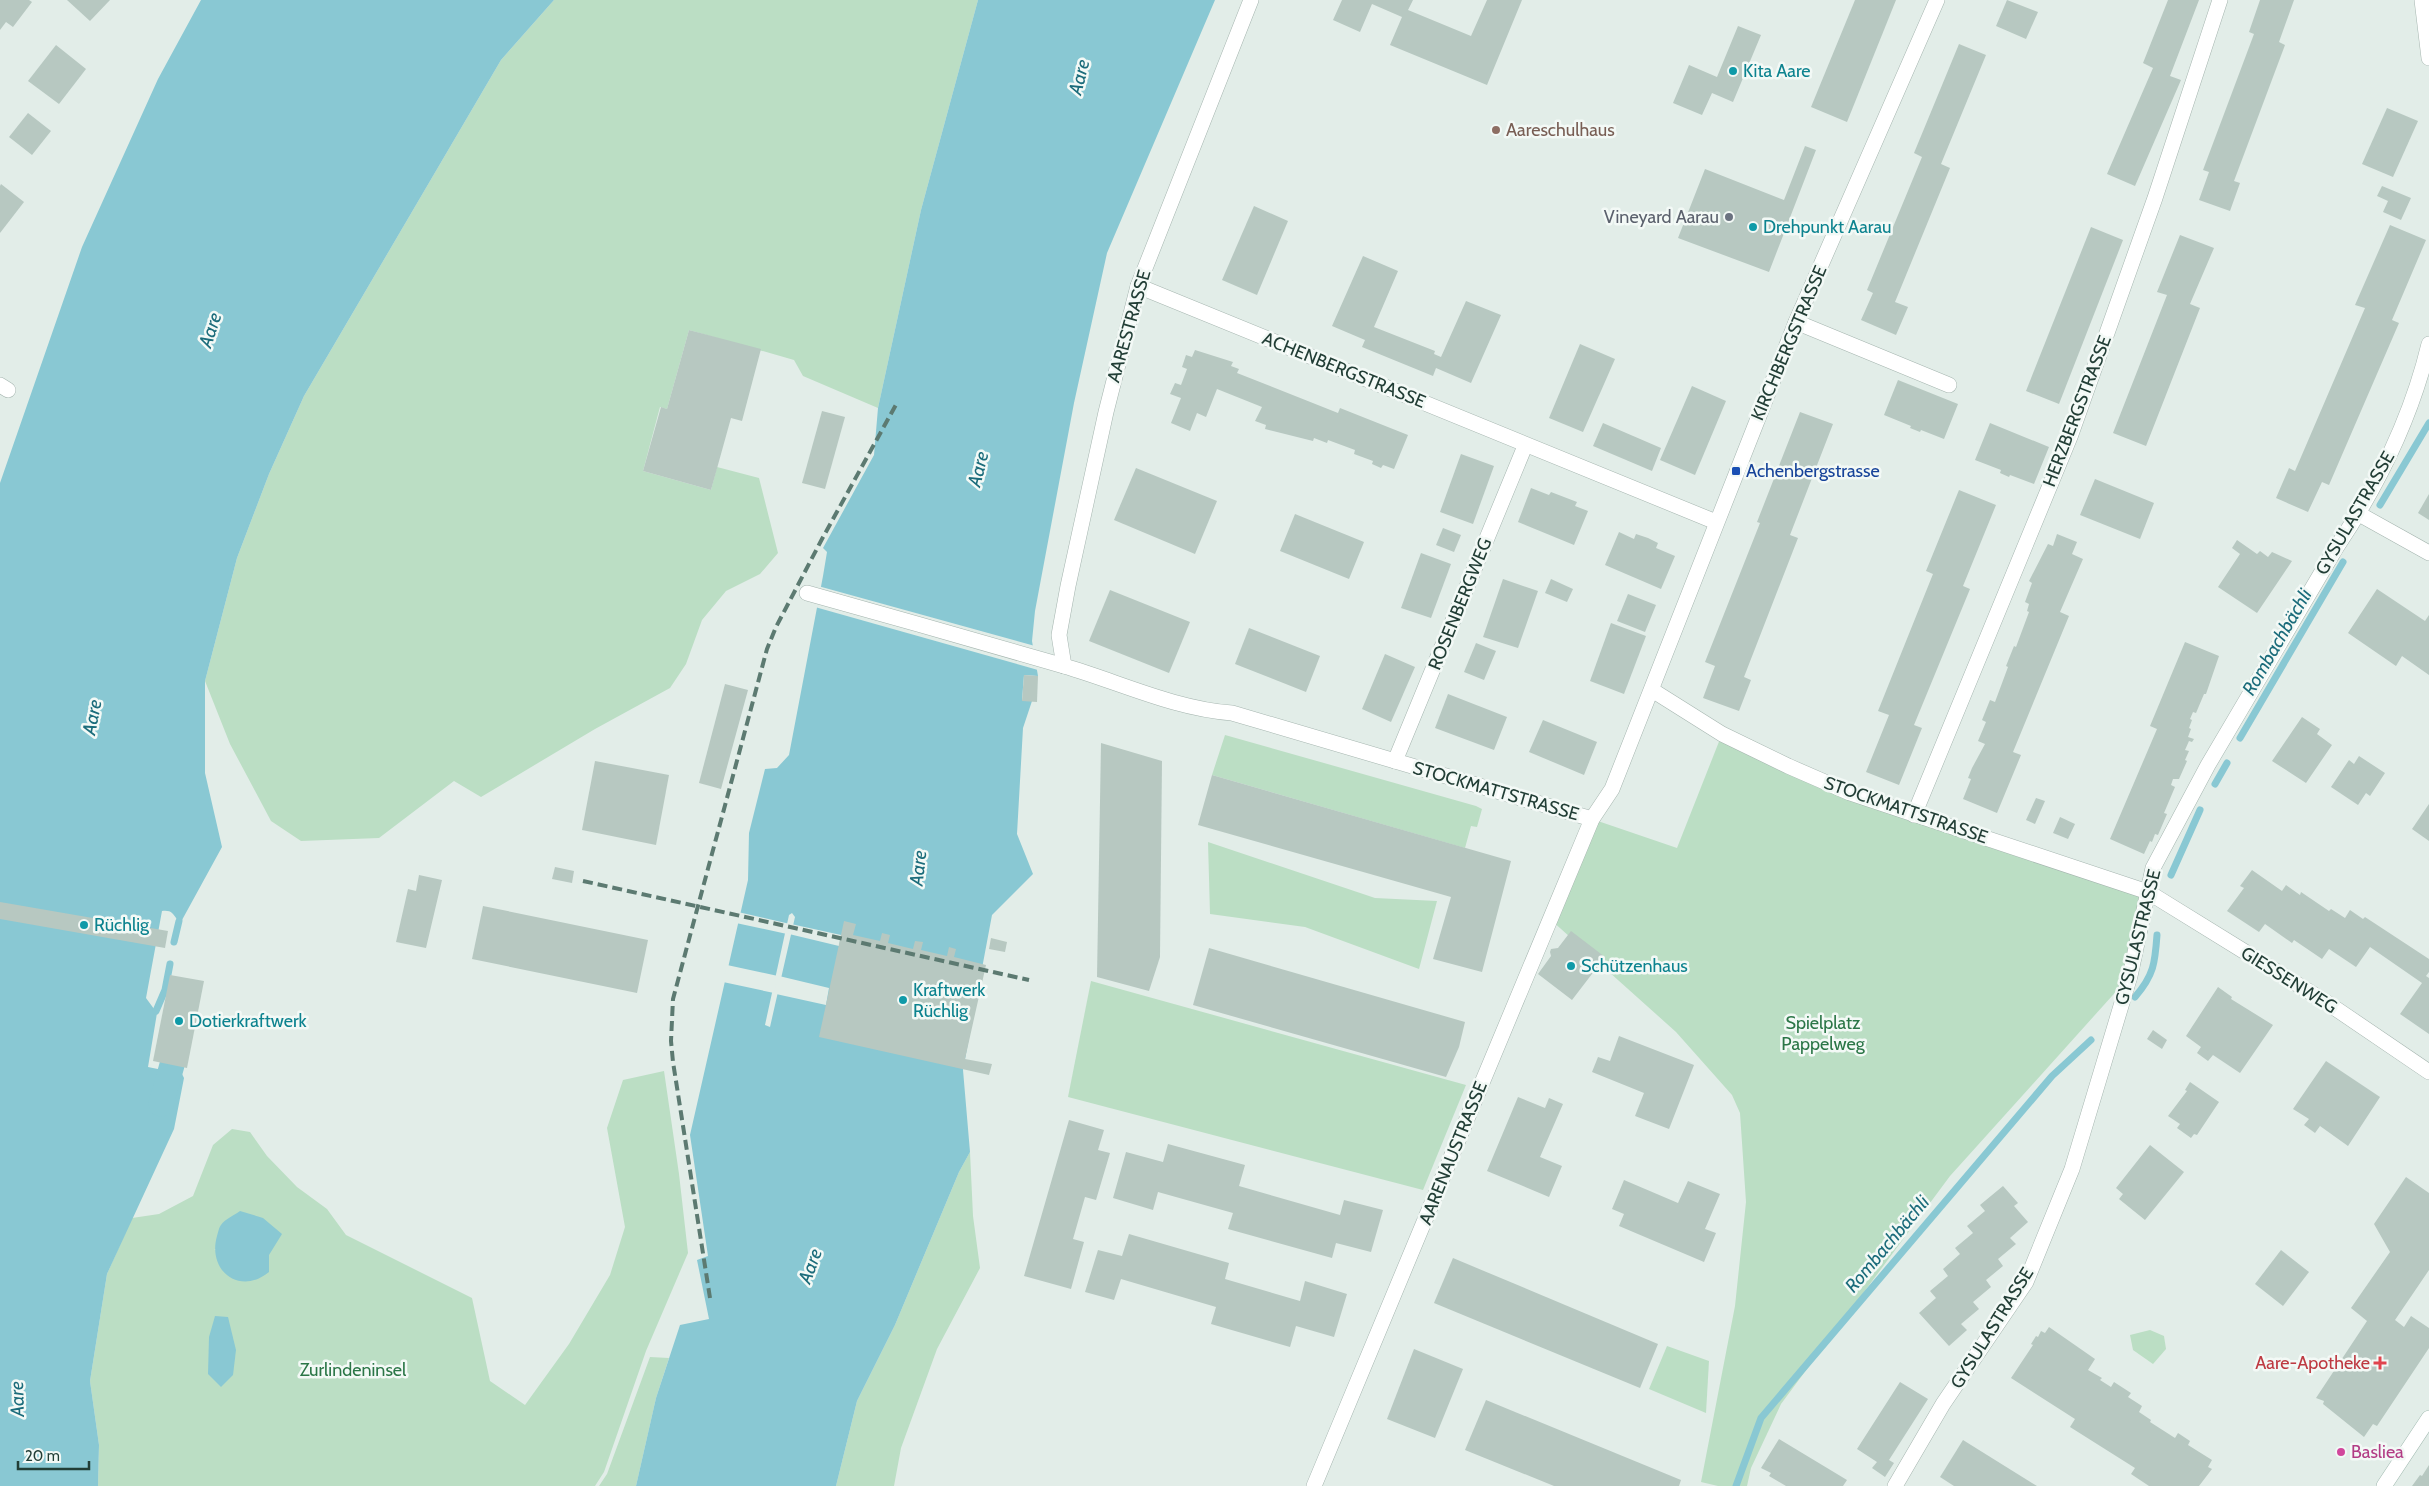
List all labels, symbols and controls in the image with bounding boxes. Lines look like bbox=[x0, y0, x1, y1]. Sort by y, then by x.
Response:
water label: Aare bbox=[1063, 57, 1095, 98]
place label: Kita Aare bbox=[1743, 60, 1811, 82]
marker: Kita Aare bbox=[1727, 65, 1739, 77]
place label: Aareschulhaus bbox=[1506, 119, 1615, 141]
marker: Aareschulhaus bbox=[1490, 124, 1502, 136]
place label: Vineyard Aarau bbox=[1604, 206, 1719, 228]
marker: Vineyard Aarau bbox=[1723, 211, 1735, 223]
place label: Drehpunkt Aarau bbox=[1763, 216, 1891, 238]
marker: Drehpunkt Aarau bbox=[1747, 221, 1759, 233]
street label: KIRCHBERGSTRASSE bbox=[1746, 262, 1832, 424]
street label: AARESTRASSE bbox=[1102, 267, 1156, 385]
water label: Aare bbox=[193, 309, 227, 351]
street label: ACHENBERGSTRASSE bbox=[1259, 327, 1429, 413]
street label: HERZBERGSTRASSE bbox=[2038, 332, 2116, 490]
street label: GYSULASTRASSE bbox=[2311, 447, 2399, 579]
water label: Aare bbox=[962, 449, 994, 490]
place label: Achenbergstrasse bbox=[1746, 460, 1880, 482]
marker: Achenbergstrasse bbox=[1730, 465, 1742, 477]
street label: ROSENBERGWEG bbox=[1423, 535, 1497, 673]
water label: Rombachbächli bbox=[2237, 584, 2317, 699]
water label: Aare bbox=[77, 697, 107, 738]
street label: STOCKMATTSTRASSE bbox=[1410, 757, 1582, 825]
street label: STOCKMATTSTRASSE bbox=[1821, 772, 1991, 848]
water label: Aare bbox=[905, 849, 931, 888]
street label: GYSULASTRASSE bbox=[2111, 867, 2165, 1007]
place label: Rüchlig bbox=[94, 914, 150, 936]
marker: Rüchlig bbox=[78, 919, 90, 931]
street label: GIESSENWEG bbox=[2237, 942, 2341, 1018]
place label: Schützenhaus bbox=[1581, 955, 1688, 977]
marker: Schützenhaus bbox=[1565, 960, 1577, 972]
place label: Kraftwerk Rüchlig bbox=[913, 979, 986, 1022]
marker: Kraftwerk Rüchlig bbox=[897, 994, 909, 1006]
place label: Dotierkraftwerk bbox=[189, 1010, 308, 1032]
park label: Spielplatz Pappelweg bbox=[1781, 1012, 1866, 1055]
marker: Dotierkraftwerk bbox=[173, 1015, 185, 1027]
street label: AARENAUSTRASSE bbox=[1414, 1078, 1492, 1228]
water label: Rombachbächli bbox=[1840, 1190, 1935, 1297]
water label: Aare bbox=[793, 1245, 827, 1288]
street label: GYSULASTRASSE bbox=[1946, 1263, 2038, 1393]
place label: Aare-Apotheke bbox=[2255, 1352, 2370, 1374]
marker: Aare-Apotheke bbox=[2374, 1357, 2386, 1369]
park label: Zurlindeninsel bbox=[300, 1359, 407, 1381]
water label: Aare bbox=[5, 1381, 29, 1418]
scale bar bbox=[18, 1438, 89, 1470]
place label: Basliea bbox=[2351, 1441, 2404, 1463]
marker: Basliea bbox=[2335, 1446, 2347, 1458]
text: 20 m bbox=[25, 1447, 60, 1465]

